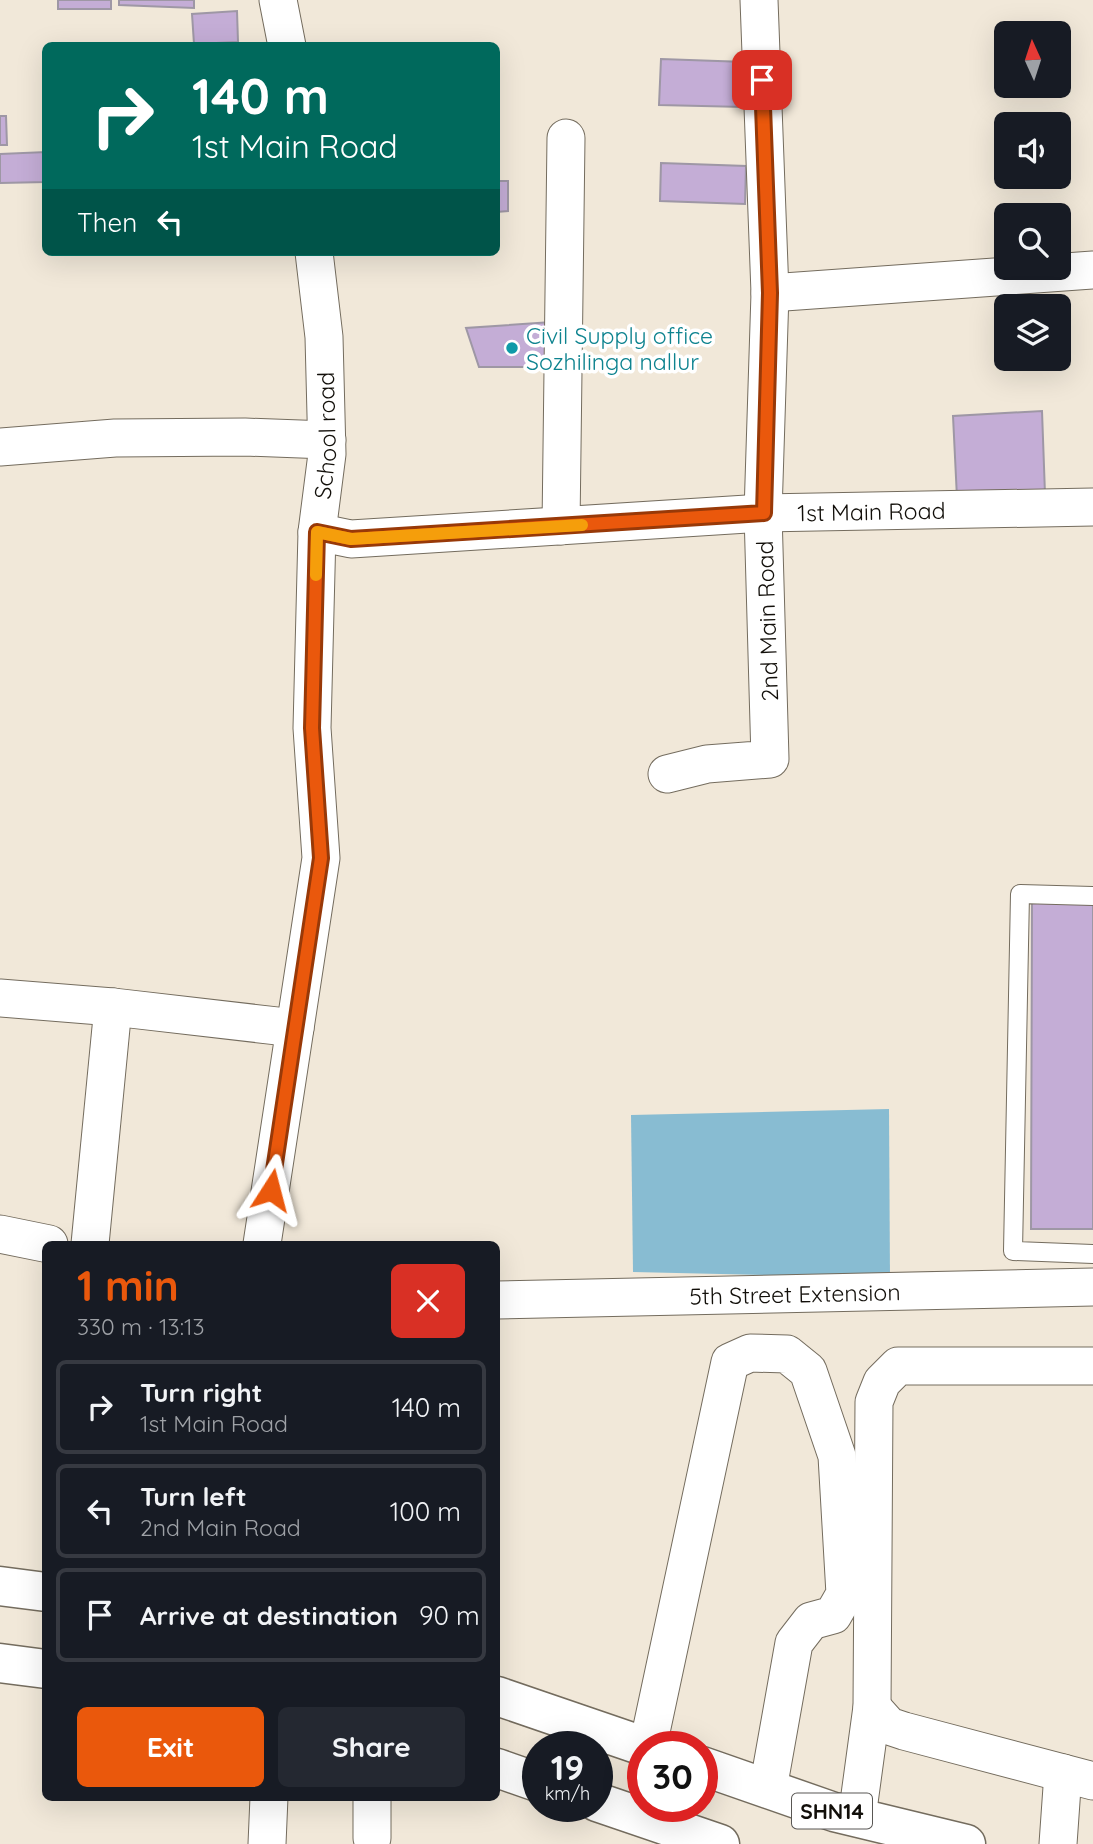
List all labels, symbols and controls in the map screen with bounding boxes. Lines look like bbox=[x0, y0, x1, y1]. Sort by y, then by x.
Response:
north arrow bbox=[994, 21, 1071, 98]
map controls bbox=[994, 21, 1071, 371]
pin bbox=[732, 50, 792, 110]
icon: arrive bbox=[743, 61, 781, 99]
text: 140 m bbox=[192, 65, 329, 126]
icon: right bbox=[77, 70, 168, 161]
button: sound bbox=[994, 112, 1071, 189]
text: 1st Main Road bbox=[192, 126, 398, 166]
icon: left bbox=[151, 203, 189, 241]
button: search bbox=[994, 203, 1071, 280]
text: Then bbox=[77, 206, 137, 239]
button: layers bbox=[994, 294, 1071, 371]
place label: Civil Supply office Sozhilinga nallur bbox=[526, 321, 713, 376]
marker: Civil Supply office Sozhilinga nallur bbox=[504, 340, 520, 356]
street label: School road bbox=[307, 371, 342, 501]
street label: 1st Main Road bbox=[797, 495, 946, 527]
street label: 2nd Main Road bbox=[750, 540, 784, 702]
position arrow bbox=[234, 1153, 308, 1227]
text: 1 min bbox=[77, 1259, 179, 1312]
button: close bbox=[391, 1264, 465, 1338]
street label: 5th Street Extension bbox=[689, 1277, 901, 1310]
text: 330 m · 13:13 bbox=[77, 1312, 205, 1341]
text: Turn right bbox=[140, 1376, 262, 1409]
icon: right bbox=[81, 1388, 119, 1426]
text: 140 m bbox=[392, 1391, 461, 1424]
text: 1st Main Road bbox=[140, 1409, 288, 1438]
text: Turn left bbox=[140, 1480, 247, 1513]
icon: left bbox=[81, 1492, 119, 1530]
text: 100 m bbox=[390, 1495, 461, 1528]
text: 2nd Main Road bbox=[140, 1513, 301, 1542]
icon: arrive bbox=[81, 1596, 119, 1634]
text: Arrive at destination bbox=[140, 1599, 398, 1632]
text: 90 m bbox=[419, 1599, 480, 1632]
button: Exit bbox=[77, 1707, 264, 1787]
button: Share bbox=[278, 1707, 465, 1787]
speed limit sign: 30 bbox=[627, 1731, 718, 1822]
text: 19 bbox=[551, 1745, 584, 1789]
text: km/h bbox=[545, 1782, 590, 1805]
road number: SHN14 bbox=[792, 1794, 872, 1828]

